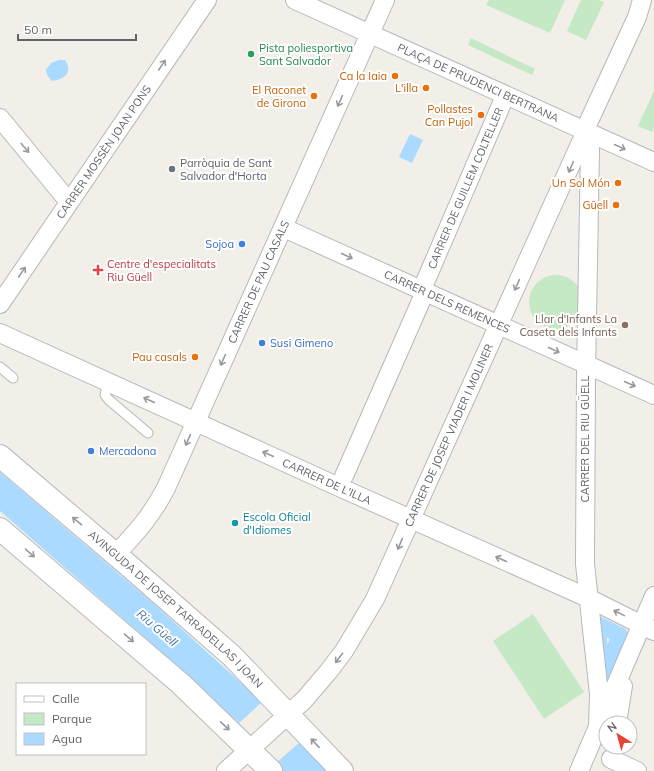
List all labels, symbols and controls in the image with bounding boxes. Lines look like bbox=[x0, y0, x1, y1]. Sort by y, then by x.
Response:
scale bar bbox=[18, 16, 136, 42]
text: 50 m bbox=[24, 22, 52, 37]
street label: PLAÇA DE PRUDENCI BERTRANA bbox=[395, 40, 561, 125]
place label: Pista poliesportiva Sant Salvador bbox=[259, 41, 353, 68]
marker: Pista poliesportiva Sant Salvador bbox=[246, 49, 256, 59]
one-way arrow bbox=[158, 60, 166, 71]
place label: Ca la Iaia bbox=[339, 69, 387, 83]
marker: Ca la Iaia bbox=[390, 71, 400, 81]
place label: L'illa bbox=[395, 81, 418, 95]
street label: CARRER MOSSÈN JOAN PONS bbox=[53, 82, 154, 221]
place label: El Raconet de Girona bbox=[252, 83, 306, 110]
marker: L'illa bbox=[421, 83, 431, 93]
marker: El Raconet de Girona bbox=[309, 91, 319, 101]
one-way arrow bbox=[336, 95, 343, 107]
place label: Pollastes Can Pujol bbox=[425, 102, 473, 129]
street label: CARRER DE GUILLEM COLTELLER bbox=[425, 105, 506, 271]
marker: Pollastes Can Pujol bbox=[476, 110, 486, 120]
one-way arrow bbox=[21, 143, 30, 154]
one-way arrow bbox=[614, 144, 626, 151]
place label: Parròquia de Sant Salvador d'Horta bbox=[180, 156, 272, 183]
one-way arrow bbox=[567, 160, 574, 172]
marker: Parròquia de Sant Salvador d'Horta bbox=[167, 164, 177, 174]
place label: Un Sol Món bbox=[552, 176, 610, 190]
marker: Un Sol Món bbox=[613, 178, 623, 188]
place label: Güell bbox=[582, 198, 608, 212]
marker: Güell bbox=[611, 200, 621, 210]
street label: CARRER DE PAU CASALS bbox=[225, 218, 292, 346]
place label: Sojoa bbox=[205, 237, 234, 251]
marker: Sojoa bbox=[237, 239, 247, 249]
one-way arrow bbox=[340, 253, 352, 260]
place label: Centre d'especialitats Riu Güell bbox=[107, 257, 216, 284]
marker: Centre d'especialitats Riu Güell bbox=[92, 264, 104, 276]
one-way arrow bbox=[18, 267, 26, 278]
street label: CARRER DELS REMENCES bbox=[382, 267, 513, 336]
one-way arrow bbox=[513, 279, 520, 291]
place label: Llar d'Infants La Caseta dels Infants bbox=[519, 312, 617, 339]
marker: Llar d'Infants La Caseta dels Infants bbox=[620, 320, 630, 330]
place label: Susi Gimeno bbox=[270, 336, 333, 350]
marker: Susi Gimeno bbox=[257, 338, 267, 348]
street label: CARRER DE JOSEP VIADER I MOLINER bbox=[402, 341, 496, 529]
one-way arrow bbox=[548, 347, 560, 354]
place label: Pau casals bbox=[132, 350, 187, 364]
marker: Pau casals bbox=[190, 352, 200, 362]
one-way arrow bbox=[219, 354, 227, 366]
street label: CARRER DEL RIU GÜELL bbox=[578, 375, 592, 503]
one-way arrow bbox=[624, 381, 636, 388]
one-way arrow bbox=[144, 396, 156, 404]
one-way arrow bbox=[183, 434, 191, 446]
place label: Mercadona bbox=[99, 444, 156, 458]
marker: Mercadona bbox=[86, 446, 96, 456]
one-way arrow bbox=[262, 450, 274, 457]
street label: CARRER DE L'ILLA bbox=[280, 455, 374, 508]
place label: Escola Oficial d'Idiomes bbox=[243, 510, 311, 537]
one-way arrow bbox=[71, 517, 82, 526]
marker: Escola Oficial d'Idiomes bbox=[230, 518, 240, 528]
street label: AVINGUDA DE JOSEP TARRADELLAS I JOAN bbox=[85, 527, 266, 691]
one-way arrow bbox=[396, 538, 403, 550]
one-way arrow bbox=[25, 549, 35, 558]
one-way arrow bbox=[496, 555, 508, 562]
water label: Riu Güell bbox=[134, 606, 181, 649]
one-way arrow bbox=[614, 609, 626, 616]
one-way arrow bbox=[124, 633, 134, 642]
one-way arrow bbox=[334, 652, 343, 663]
legend bbox=[16, 683, 146, 755]
text: Calle bbox=[52, 691, 79, 706]
text: Parque bbox=[52, 711, 92, 726]
north arrow bbox=[598, 715, 638, 755]
text: N bbox=[604, 719, 620, 735]
one-way arrow bbox=[220, 721, 230, 730]
text: Agua bbox=[52, 731, 82, 746]
one-way arrow bbox=[311, 738, 320, 748]

